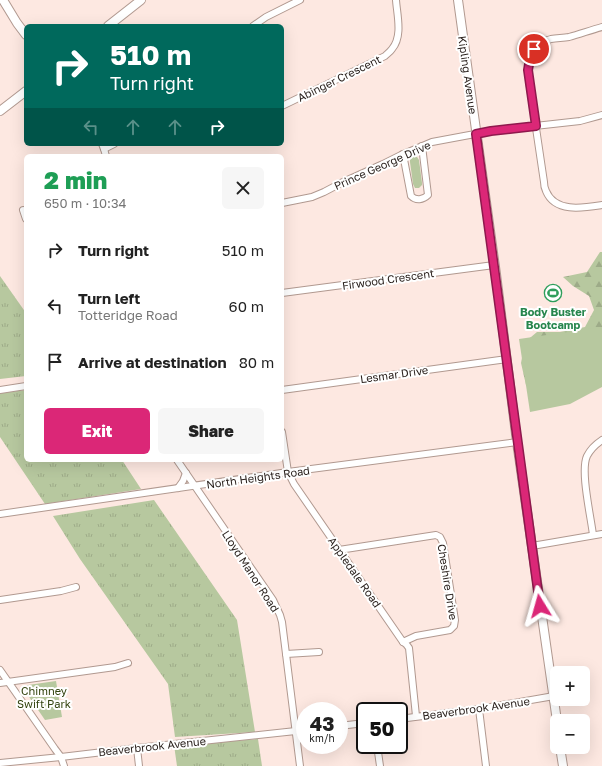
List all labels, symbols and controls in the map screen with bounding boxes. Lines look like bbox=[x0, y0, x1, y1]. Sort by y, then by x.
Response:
pin bbox=[517, 32, 551, 66]
street label: Kipling Avenue bbox=[456, 35, 480, 115]
text: 510 m bbox=[110, 38, 191, 71]
icon: arrive bbox=[523, 38, 545, 60]
icon: right bbox=[44, 40, 96, 92]
street label: Abinger Crescent bbox=[295, 52, 383, 104]
text: Turn right bbox=[110, 72, 194, 94]
icon: left bbox=[80, 116, 102, 138]
icon: ahead bbox=[122, 116, 144, 138]
icon: ahead bbox=[164, 116, 186, 138]
icon: right bbox=[206, 116, 228, 138]
street label: Prince George Drive bbox=[332, 138, 432, 192]
text: 2 min bbox=[44, 165, 107, 194]
button: close bbox=[222, 167, 264, 209]
text: 650 m · 10:34 bbox=[44, 195, 126, 211]
icon: right bbox=[44, 239, 66, 261]
text: Turn right bbox=[78, 241, 149, 259]
text: 510 m bbox=[222, 241, 264, 259]
street label: Firwood Crescent bbox=[341, 266, 435, 292]
sports icon: Body Buster Bootcamp bbox=[543, 283, 563, 303]
text: Turn left bbox=[78, 289, 140, 307]
icon: left bbox=[44, 295, 66, 317]
text: 60 m bbox=[229, 297, 264, 315]
place label: Body Buster Bootcamp bbox=[520, 305, 587, 331]
text: Totteridge Road bbox=[78, 307, 178, 323]
icon: arrive bbox=[44, 351, 66, 373]
text: Arrive at destination bbox=[78, 353, 227, 371]
text: 80 m bbox=[239, 353, 274, 371]
street label: Lesmar Drive bbox=[359, 363, 429, 385]
button: Exit bbox=[44, 408, 150, 454]
button: Share bbox=[158, 408, 264, 454]
street label: North Heights Road bbox=[205, 463, 311, 491]
street label: Lloyd Manor Road bbox=[220, 528, 282, 614]
street label: Appledale Road bbox=[326, 534, 384, 610]
street label: Cheshire Drive bbox=[436, 543, 460, 621]
position arrow bbox=[519, 585, 561, 627]
map controls bbox=[550, 666, 590, 754]
button: + bbox=[550, 666, 590, 706]
park label: Chimney Swift Park bbox=[17, 684, 71, 710]
street label: Beaverbrook Avenue bbox=[421, 694, 531, 722]
speed limit sign: 50 bbox=[356, 702, 408, 754]
text: 43 bbox=[310, 711, 334, 735]
button: − bbox=[550, 714, 590, 754]
text: km/h bbox=[309, 732, 335, 744]
street label: Beaverbrook Avenue bbox=[97, 734, 207, 758]

